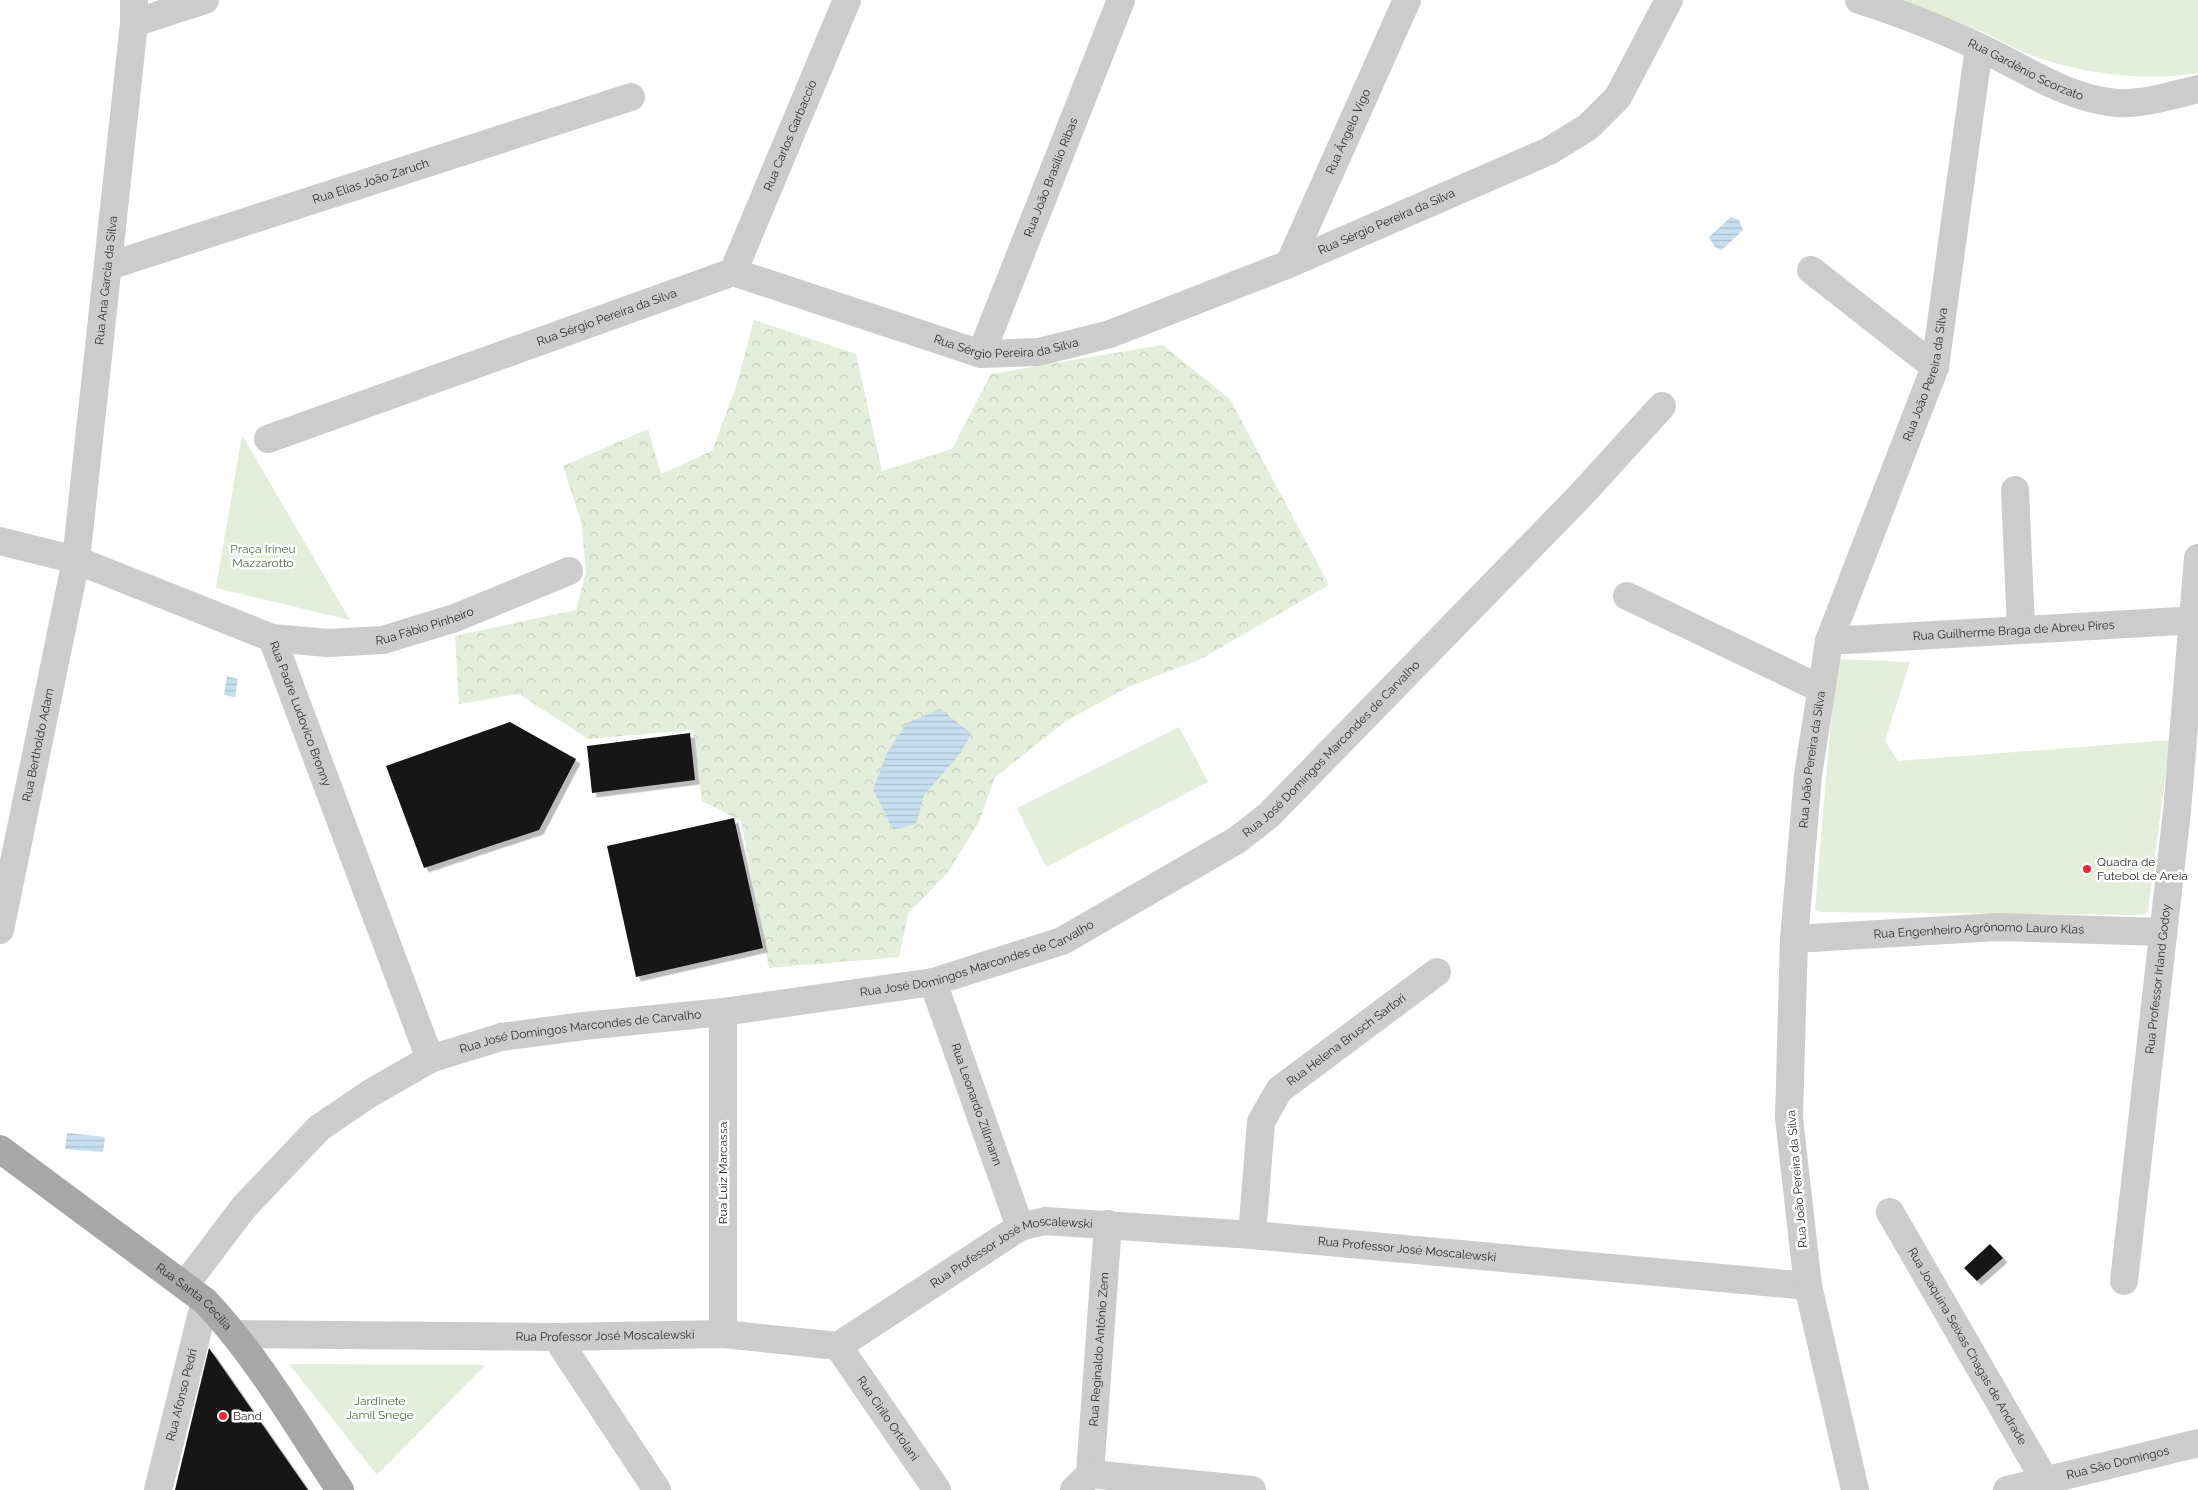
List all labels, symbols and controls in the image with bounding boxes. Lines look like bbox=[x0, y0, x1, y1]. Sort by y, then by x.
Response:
street label: Rua Gardênio Scorzato bbox=[1966, 36, 2085, 103]
street label: Rua Carlos Garbaccio bbox=[761, 78, 820, 193]
street label: Rua Ângelo Vigo bbox=[1323, 87, 1373, 177]
street label: Rua João Brasílio Ribas bbox=[1021, 115, 1081, 239]
street label: Rua Elias João Zaruch bbox=[311, 156, 431, 207]
street label: Rua Sérgio Pereira da Silva bbox=[1316, 186, 1457, 258]
street label: Rua Ana Garcia da Silva bbox=[92, 215, 120, 346]
street label: Rua Sérgio Pereira da Silva bbox=[535, 286, 679, 349]
street label: Rua João Pereira da Silva bbox=[1900, 307, 1950, 443]
street label: Rua Sérgio Pereira da Silva bbox=[932, 332, 1080, 361]
park label: Praça Irineu Mazzarotto bbox=[230, 542, 296, 570]
street label: Rua Fábio Pinheiro bbox=[375, 604, 476, 647]
street label: Rua Guilherme Braga de Abreu Pires bbox=[1912, 618, 2115, 643]
street label: Rua Padre Ludovico Bronny bbox=[267, 639, 334, 789]
street label: Rua José Domingos Marcondes de Carvalho bbox=[1240, 658, 1423, 840]
street label: Rua Bertholdo Adam bbox=[20, 687, 57, 803]
street label: Rua João Pereira da Silva bbox=[1796, 690, 1828, 829]
place label: Quadra de Futebol de Areia bbox=[2097, 855, 2188, 883]
marker: Quadra de Futebol de Areia bbox=[2081, 863, 2093, 875]
street label: Rua Professor Irland Godoy bbox=[2143, 903, 2174, 1055]
street label: Rua José Domingos Marcondes de Carvalho bbox=[859, 917, 1096, 999]
street label: Rua Engenheiro Agrônomo Lauro Klas bbox=[1873, 920, 2084, 941]
street label: Rua Helena Brusch Sartori bbox=[1284, 991, 1409, 1089]
street label: Rua José Domingos Marcondes de Carvalho bbox=[458, 1007, 702, 1056]
street label: Rua Leonardo Zillmann bbox=[948, 1041, 1005, 1168]
street label: Rua João Pereira da Silva bbox=[1784, 1109, 1810, 1249]
street label: Rua Luiz Marcassa bbox=[716, 1122, 730, 1224]
street label: Rua Professor José Moscalewski bbox=[928, 1214, 1093, 1291]
street label: Rua Professor José Moscalewski bbox=[1317, 1234, 1497, 1264]
street label: Rua Joaquina Seixas Chagas de Andrade bbox=[1905, 1245, 2030, 1447]
street label: Rua Santa Cecília bbox=[153, 1260, 235, 1333]
street label: Rua Reginaldo Antônio Zem bbox=[1086, 1272, 1112, 1427]
street label: Rua Professor José Moscalewski bbox=[515, 1328, 695, 1344]
street label: Rua Afonso Pedri bbox=[163, 1347, 200, 1443]
street label: Rua Cirilo Ortolani bbox=[854, 1374, 922, 1463]
park label: Jardinete Jamil Snege bbox=[346, 1394, 414, 1422]
place label: Band bbox=[233, 1409, 262, 1423]
marker: Band bbox=[217, 1410, 229, 1422]
street label: Rua São Domingos bbox=[2065, 1443, 2171, 1482]

